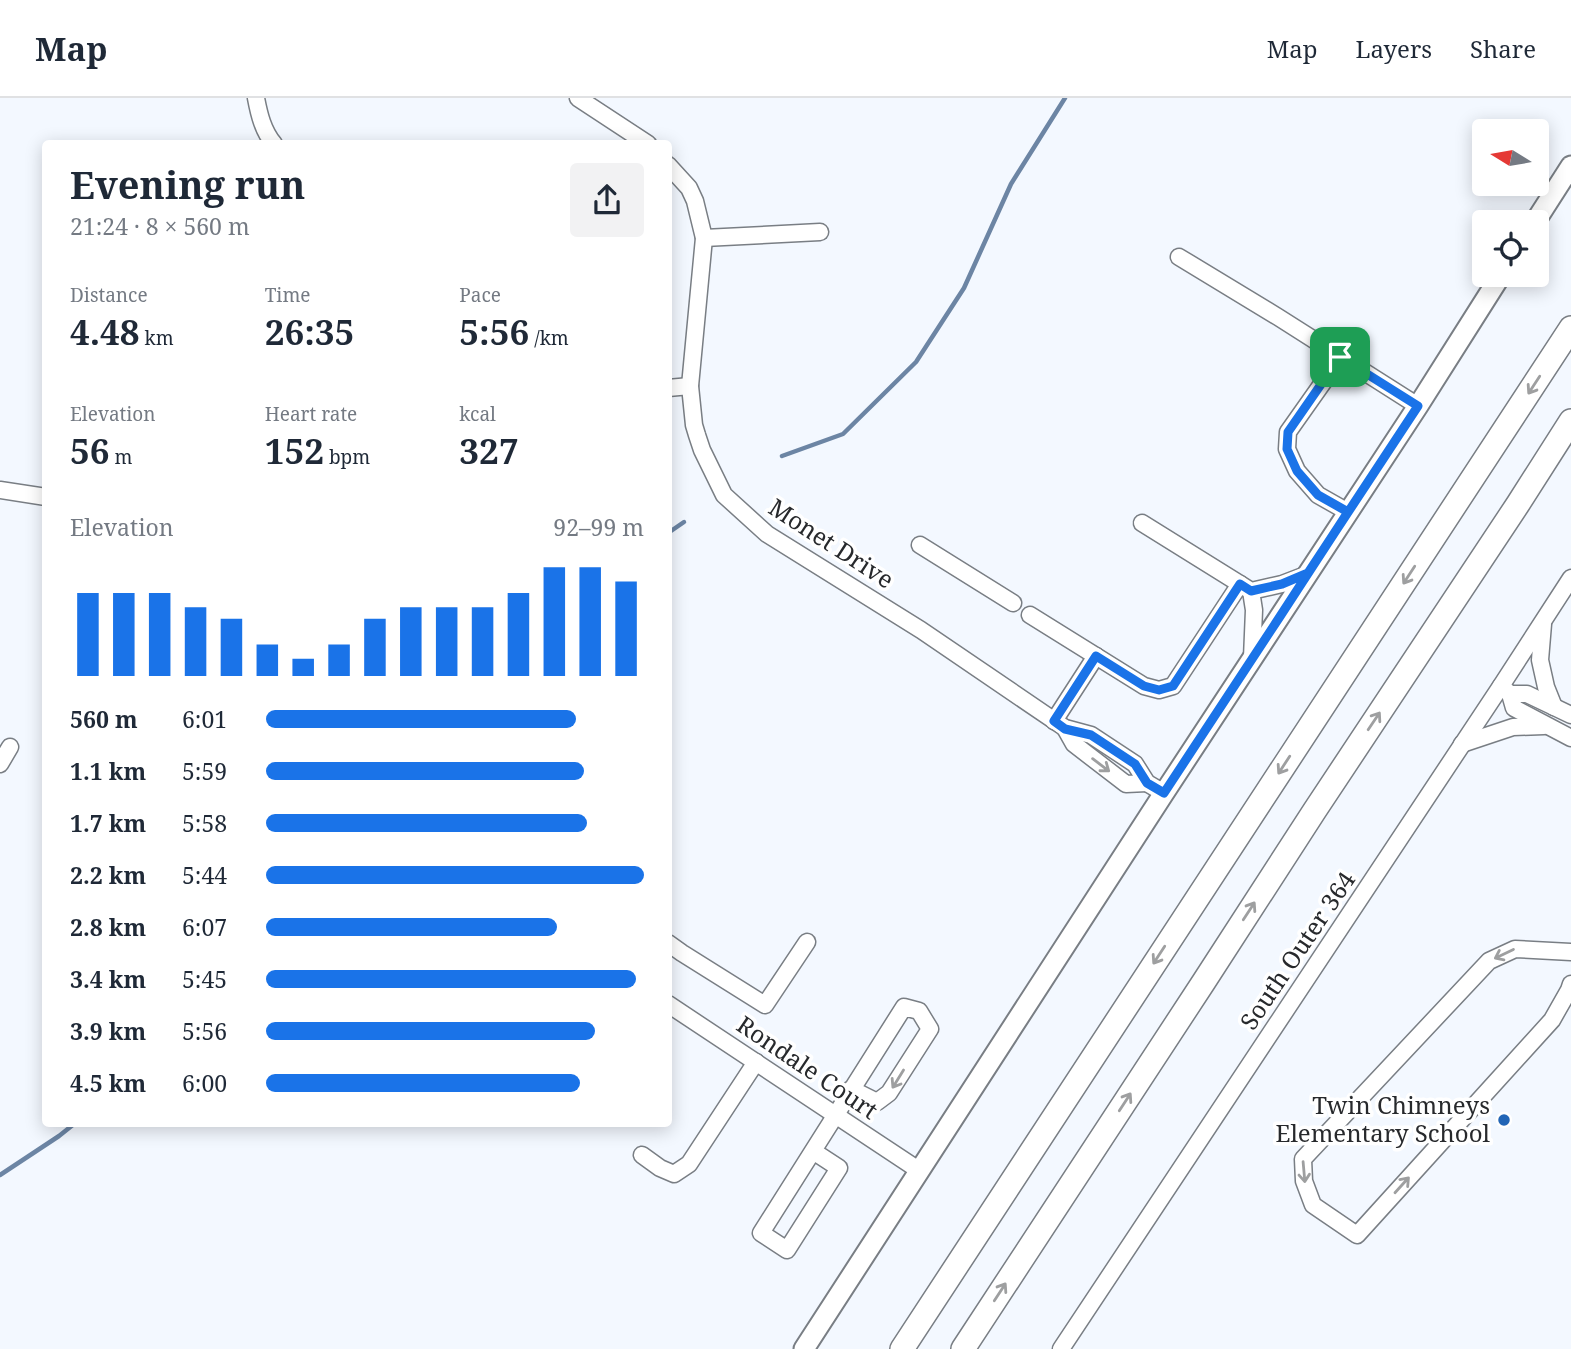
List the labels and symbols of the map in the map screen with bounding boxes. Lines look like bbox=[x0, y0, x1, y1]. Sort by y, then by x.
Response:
north arrow bbox=[1472, 119, 1549, 196]
pin bbox=[1310, 327, 1370, 387]
one-way arrow bbox=[1526, 374, 1540, 394]
street label: Monet Drive bbox=[763, 490, 901, 595]
one-way arrow bbox=[1402, 565, 1417, 584]
one-way arrow bbox=[1367, 712, 1381, 731]
one-way arrow bbox=[1277, 755, 1291, 774]
one-way arrow bbox=[1091, 758, 1110, 772]
street label: South Outer 364 bbox=[1232, 864, 1362, 1036]
one-way arrow bbox=[1243, 902, 1257, 922]
one-way arrow bbox=[1152, 945, 1166, 965]
one-way arrow bbox=[1494, 948, 1515, 961]
street label: Rondale Court bbox=[731, 1007, 885, 1126]
one-way arrow bbox=[890, 1069, 904, 1089]
place label: Twin Chimneys Elementary School bbox=[1275, 1088, 1491, 1149]
one-way arrow bbox=[1118, 1093, 1132, 1112]
marker: Twin Chimneys Elementary School bbox=[1496, 1112, 1512, 1128]
one-way arrow bbox=[1298, 1160, 1311, 1183]
one-way arrow bbox=[1394, 1177, 1411, 1194]
one-way arrow bbox=[993, 1283, 1007, 1302]

